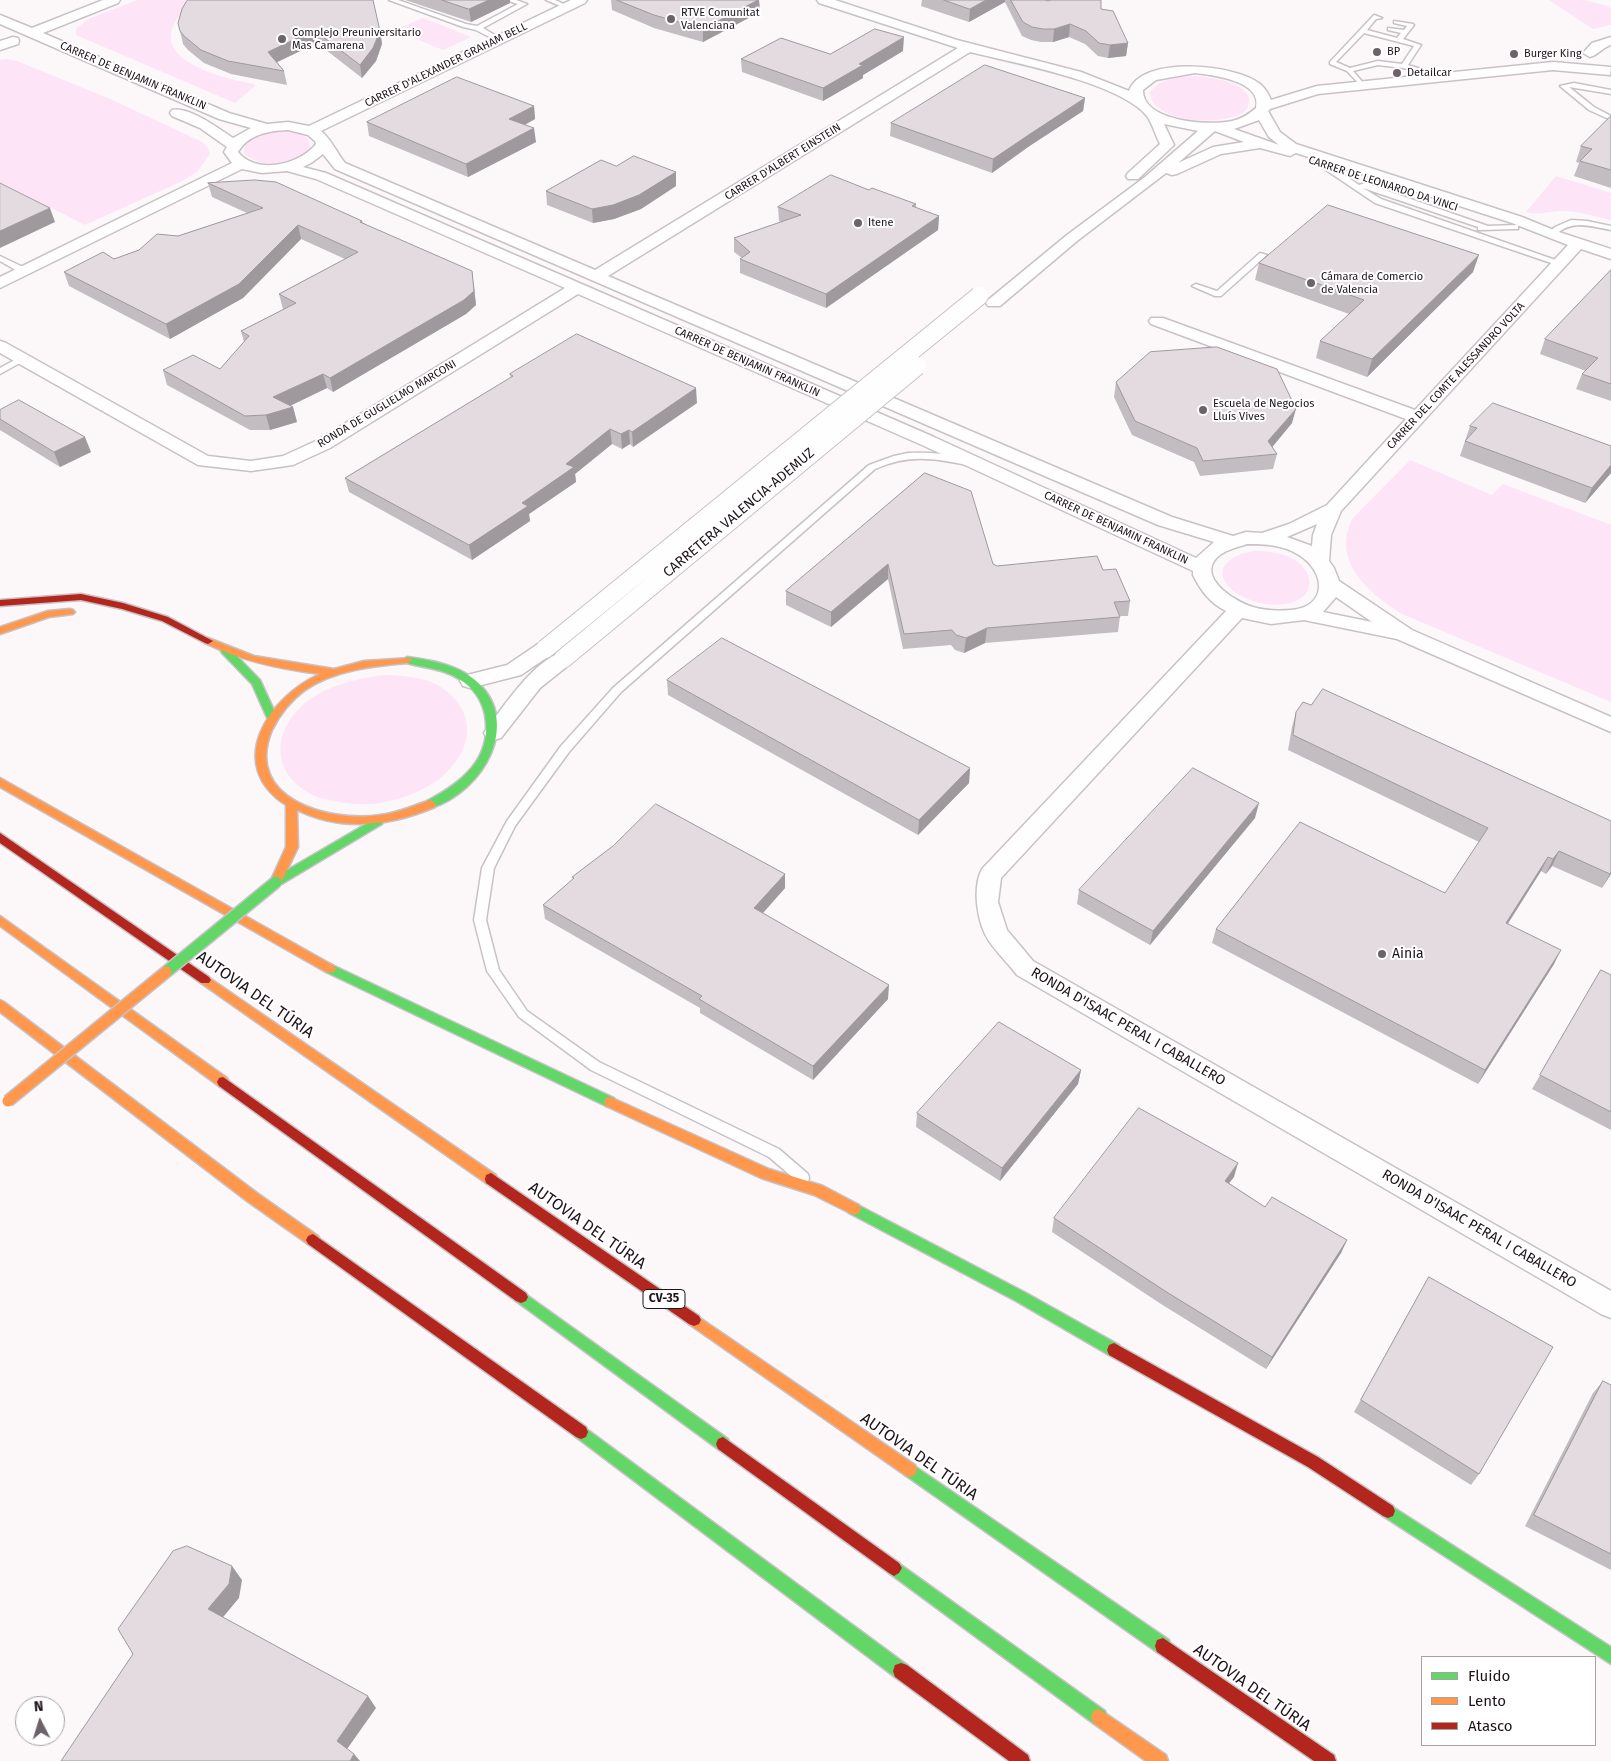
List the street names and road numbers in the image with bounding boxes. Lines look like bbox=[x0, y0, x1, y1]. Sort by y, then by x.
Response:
street label: CARRER D'ALEXANDER GRAHAM BELL bbox=[363, 20, 529, 110]
street label: CARRER DE BENJAMIN FRANKLIN bbox=[58, 39, 208, 113]
street label: CARRER D'ALBERT EINSTEIN bbox=[722, 121, 844, 203]
street label: CARRER DE LEONARDO DA VINCI bbox=[1307, 154, 1459, 214]
street label: CARRER DEL COMTE ALESSANDRO VOLTA bbox=[1384, 300, 1528, 452]
street label: CARRER DE BENJAMIN FRANKLIN bbox=[672, 324, 822, 400]
street label: RONDA DE GUGLIELMO MARCONI bbox=[315, 357, 459, 451]
street label: CARRETERA VALENCIA-ADEMUZ bbox=[660, 445, 818, 581]
street label: CARRER DE BENJAMIN FRANKLIN bbox=[1042, 489, 1190, 567]
street label: AUTOVIA DEL TÚRIA bbox=[193, 947, 317, 1043]
street label: RONDA D'ISAAC PERAL I CABALLERO bbox=[1028, 964, 1228, 1090]
street label: RONDA D'ISAAC PERAL I CABALLERO bbox=[1379, 1166, 1579, 1292]
street label: AUTOVIA DEL TÚRIA bbox=[525, 1178, 649, 1274]
road number: CV-35 bbox=[643, 1290, 685, 1308]
street label: AUTOVIA DEL TÚRIA bbox=[857, 1409, 981, 1505]
street label: AUTOVIA DEL TÚRIA bbox=[1190, 1640, 1314, 1736]

